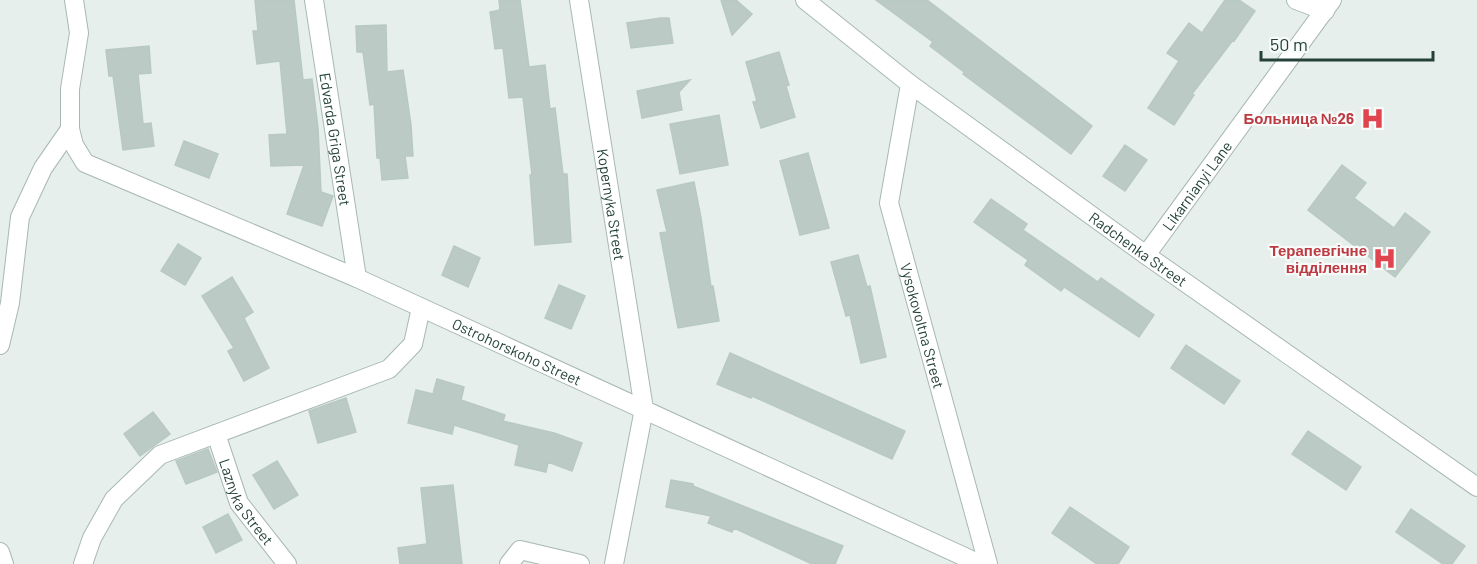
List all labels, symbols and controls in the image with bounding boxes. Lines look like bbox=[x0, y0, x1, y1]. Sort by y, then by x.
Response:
scale bar bbox=[1261, 24, 1434, 62]
text: 50 m bbox=[1270, 33, 1308, 55]
street label: Edvarda Griga Street bbox=[316, 72, 355, 207]
hospital icon: Больница №26 bbox=[1359, 105, 1385, 131]
place label: Больница №26 bbox=[1243, 109, 1354, 127]
street label: Likarnianyi Lane bbox=[1158, 137, 1235, 234]
street label: Kopernyka Street bbox=[594, 147, 629, 262]
street label: Radchenka Street bbox=[1086, 208, 1191, 290]
place label: Терапевгічне відділення bbox=[1270, 241, 1367, 276]
hospital icon: Терапевгічне відділення bbox=[1372, 246, 1398, 272]
street label: Vysokovoltna Street bbox=[897, 261, 948, 390]
street label: Ostrohorskoho Street bbox=[450, 314, 584, 389]
street label: Laznyka Street bbox=[216, 456, 277, 548]

